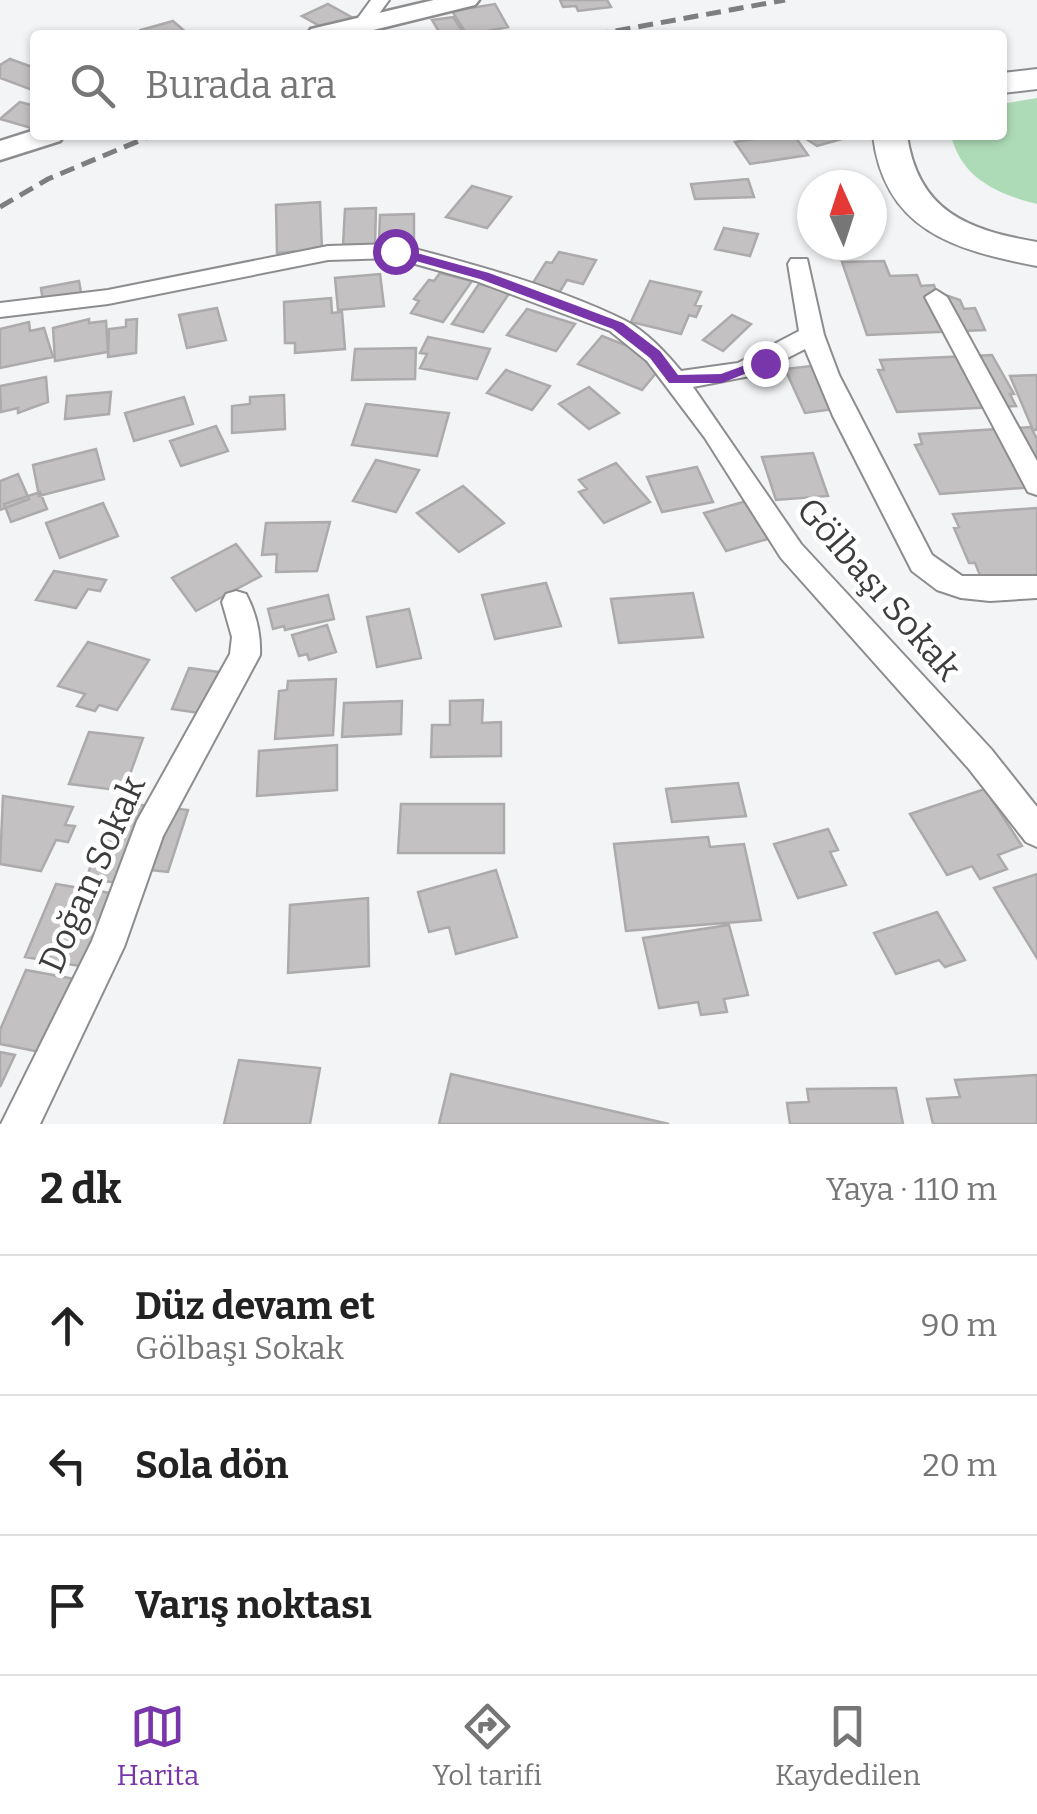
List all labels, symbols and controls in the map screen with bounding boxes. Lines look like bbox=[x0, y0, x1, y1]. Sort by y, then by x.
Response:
search box bbox=[30, 30, 1007, 140]
icon: search bbox=[65, 58, 120, 113]
text: Burada ara bbox=[145, 62, 336, 108]
north arrow bbox=[797, 170, 887, 260]
route start bbox=[373, 229, 419, 275]
route end bbox=[743, 341, 789, 387]
street label: Gölbaşı Sokak bbox=[788, 489, 970, 689]
street label: Doğan Sokak bbox=[30, 769, 154, 979]
text: 2 dk bbox=[40, 1164, 122, 1214]
text: Yaya · 110 m bbox=[826, 1170, 997, 1208]
text: Düz devam et bbox=[135, 1283, 375, 1329]
icon: ahead bbox=[40, 1298, 95, 1353]
text: 90 m bbox=[921, 1306, 997, 1344]
text: Gölbaşı Sokak bbox=[135, 1329, 344, 1367]
icon: left bbox=[40, 1438, 95, 1493]
text: Sola dön bbox=[135, 1442, 289, 1488]
text: 20 m bbox=[922, 1446, 997, 1484]
icon: arrive bbox=[40, 1578, 95, 1633]
text: Varış noktası bbox=[135, 1582, 372, 1628]
tab: Harita bbox=[117, 1699, 199, 1792]
tab: Yol tarifi bbox=[432, 1699, 542, 1792]
tab: Kaydedilen bbox=[775, 1699, 920, 1792]

